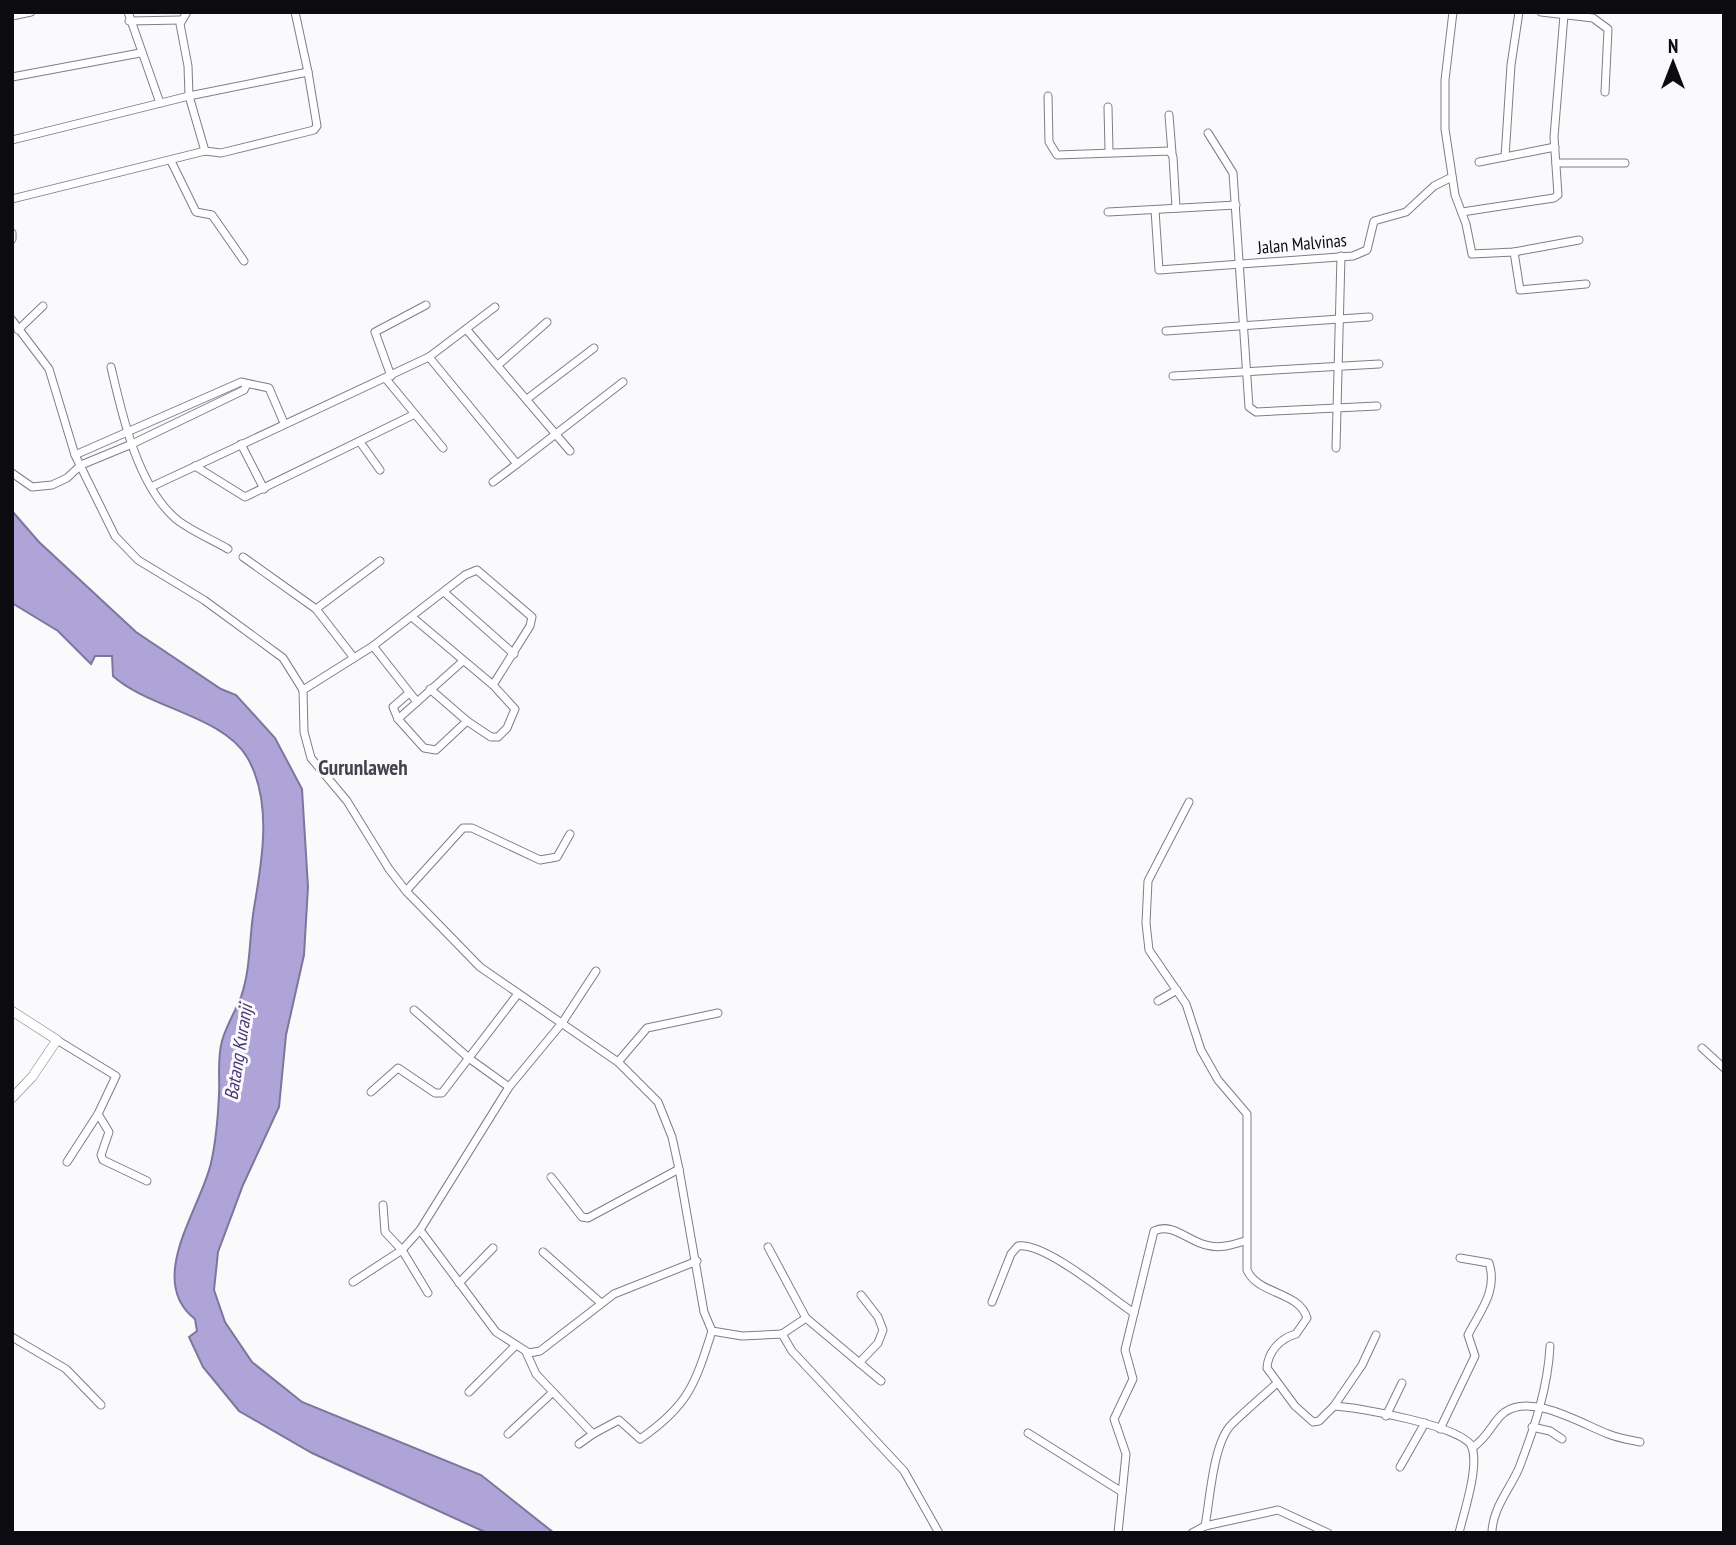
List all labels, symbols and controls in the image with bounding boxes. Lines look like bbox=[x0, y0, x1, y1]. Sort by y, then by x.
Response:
north arrow bbox=[1638, 28, 1708, 98]
text: N bbox=[1668, 34, 1678, 58]
street label: Jalan Malvinas bbox=[1255, 228, 1348, 259]
district label: Gurunlaweh bbox=[318, 754, 408, 781]
water label: Batang Kuranji bbox=[219, 1000, 258, 1102]

